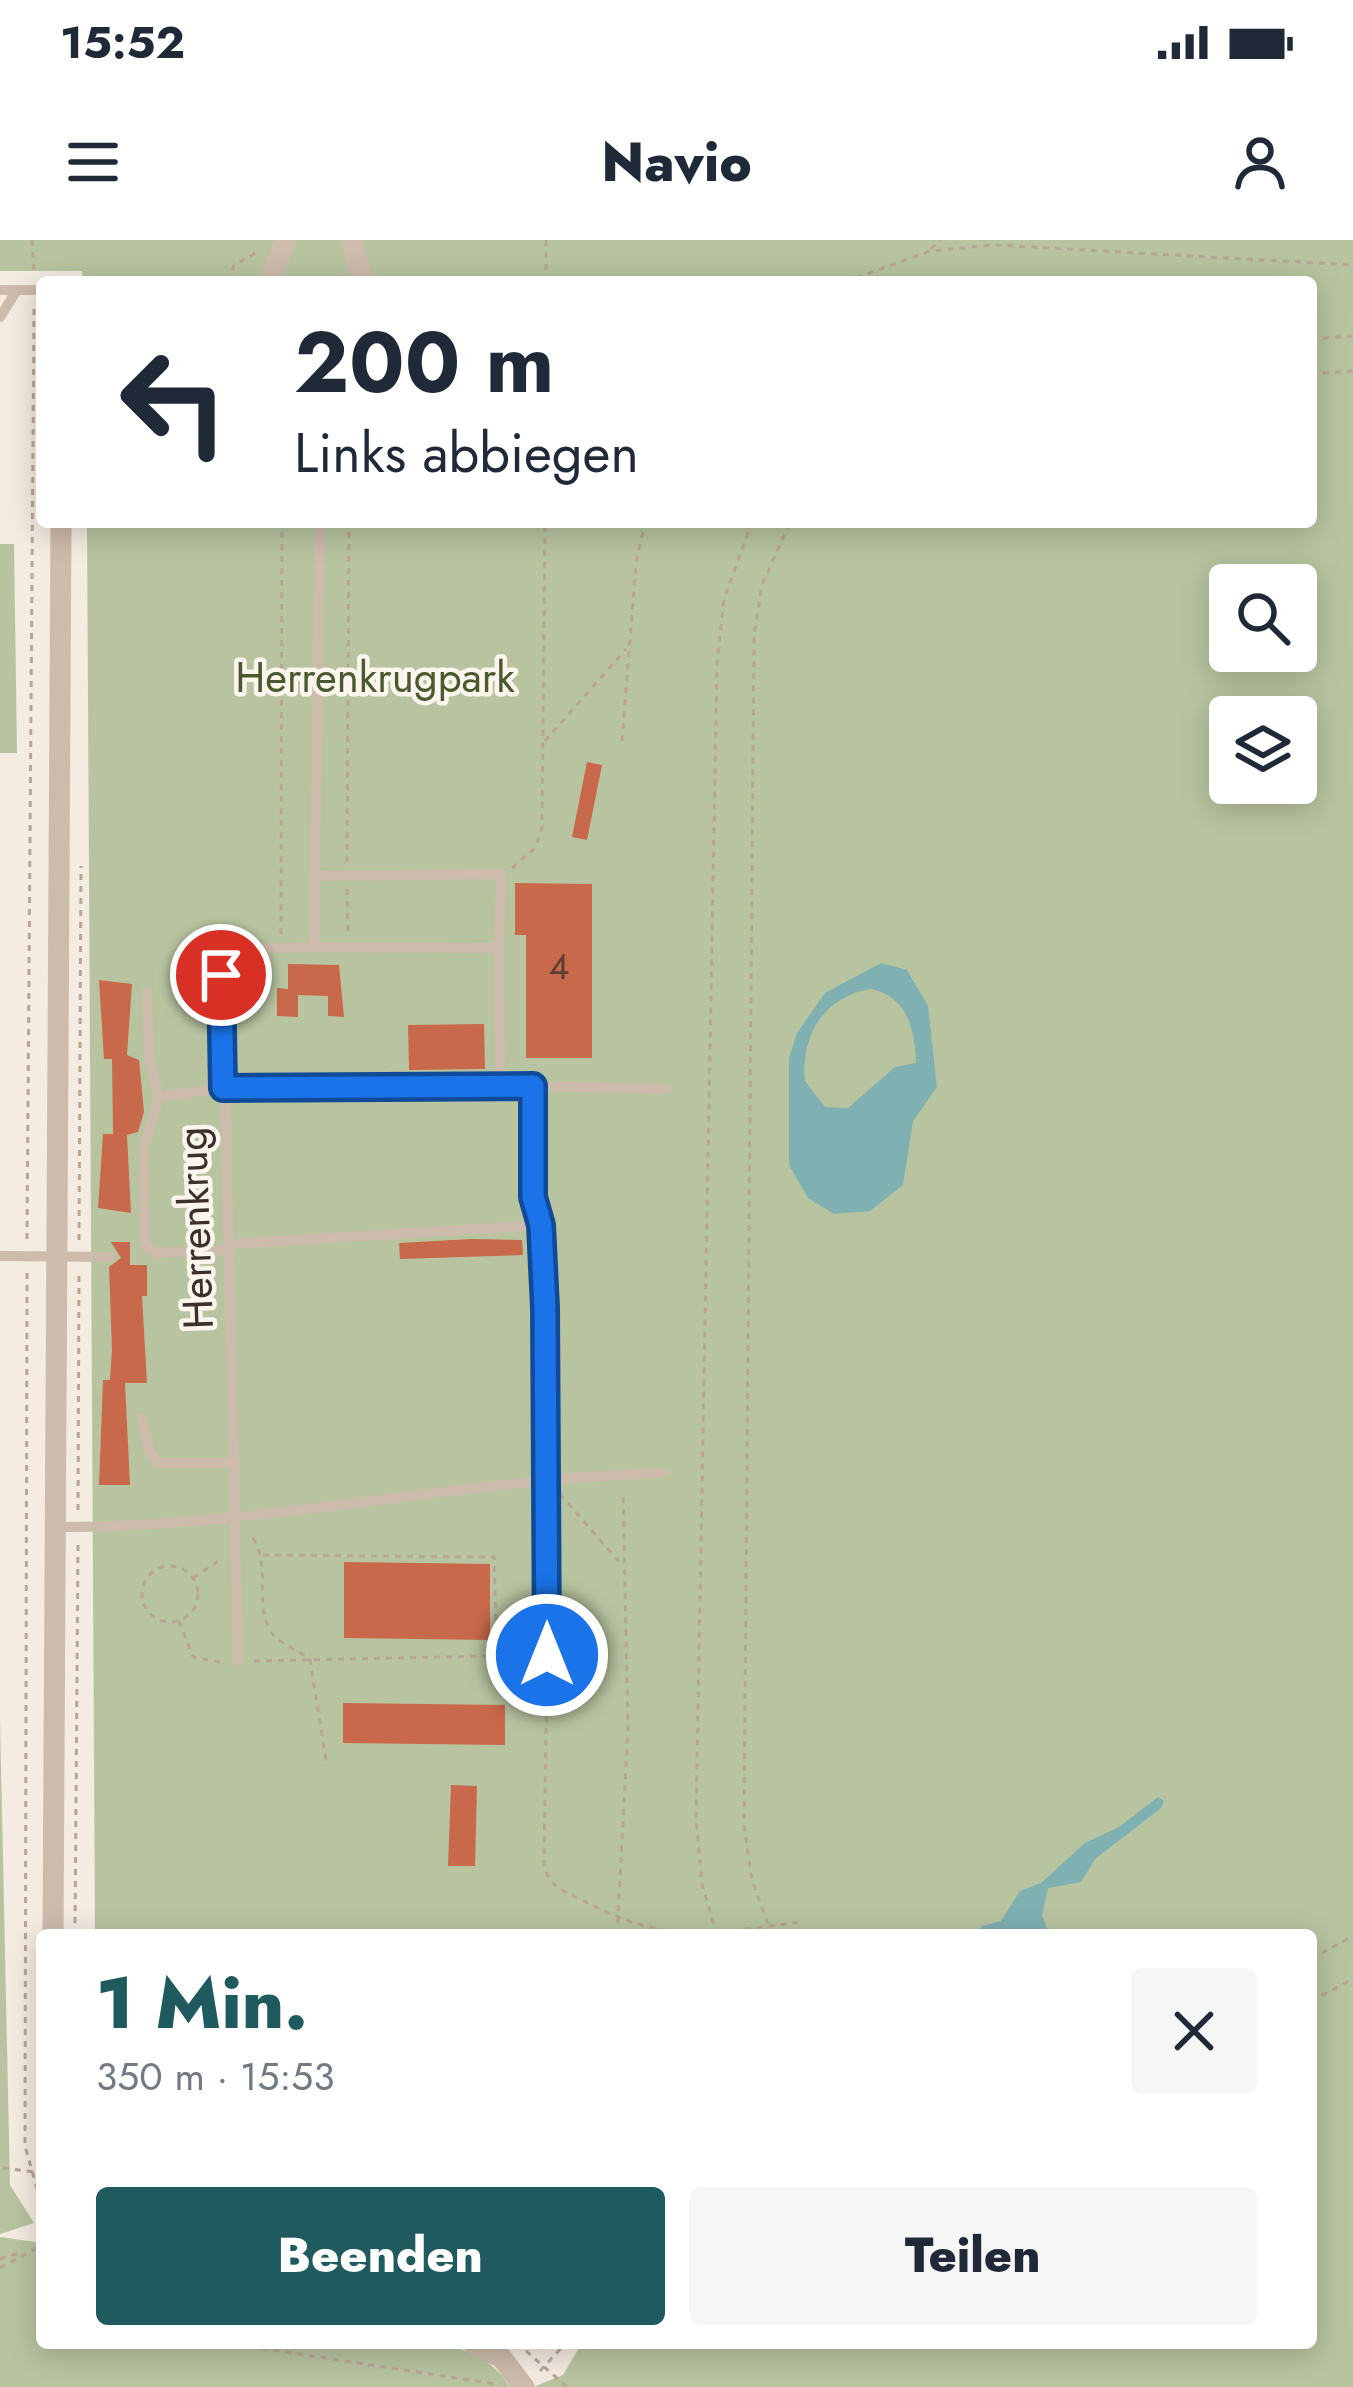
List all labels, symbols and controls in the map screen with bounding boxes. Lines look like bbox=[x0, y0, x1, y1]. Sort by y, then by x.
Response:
text: 15:52 bbox=[60, 10, 185, 75]
text: Navio bbox=[601, 123, 752, 201]
icon: menu bbox=[60, 129, 126, 195]
icon: person bbox=[1227, 129, 1293, 195]
text: 200 m bbox=[294, 302, 554, 424]
icon: left bbox=[96, 324, 252, 480]
text: Links abbiegen bbox=[294, 414, 639, 492]
map controls bbox=[1209, 564, 1317, 804]
button: search bbox=[1209, 564, 1317, 672]
park label: Herrenkrugpark bbox=[235, 647, 515, 708]
button: layers bbox=[1209, 696, 1317, 804]
pin bbox=[170, 924, 272, 1026]
house number: 4 bbox=[549, 940, 570, 992]
icon: arrive bbox=[188, 942, 254, 1008]
street label: Herrenkrug bbox=[161, 1126, 229, 1330]
position arrow bbox=[484, 1592, 610, 1718]
text: 1 Min. bbox=[96, 1951, 308, 2055]
button: close bbox=[1131, 1968, 1257, 2094]
text: 350 m · 15:53 bbox=[96, 2048, 334, 2105]
button: Beenden bbox=[96, 2187, 665, 2325]
button: Teilen bbox=[689, 2187, 1257, 2325]

